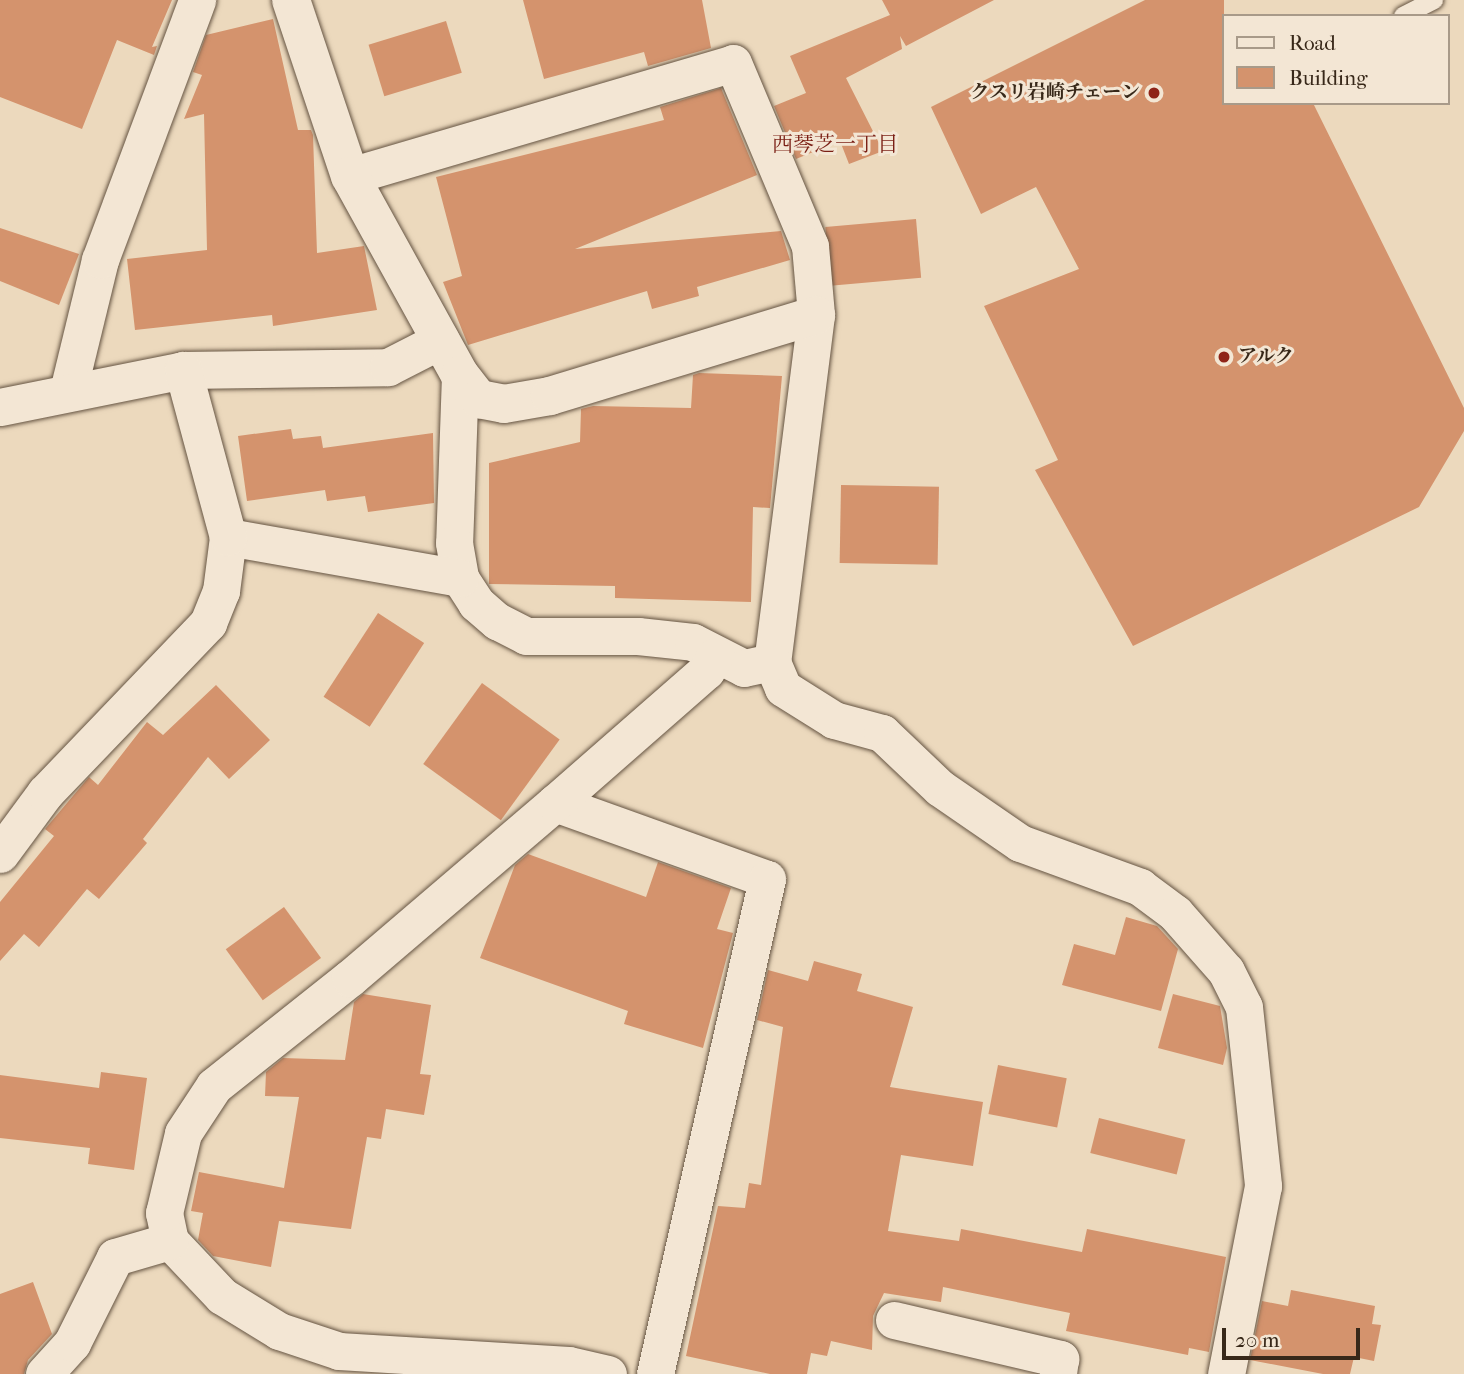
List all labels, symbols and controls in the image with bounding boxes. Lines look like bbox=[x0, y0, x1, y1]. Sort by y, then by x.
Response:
legend bbox=[1222, 14, 1450, 105]
text: Road bbox=[1289, 31, 1336, 55]
text: Building bbox=[1289, 66, 1367, 90]
place label: クスリ岩崎チェーン bbox=[969, 82, 1140, 104]
marker: クスリ岩崎チェーン bbox=[1146, 85, 1162, 101]
district label: 西琴芝一丁目 bbox=[772, 131, 898, 157]
place label: アルク bbox=[1238, 346, 1295, 368]
marker: アルク bbox=[1216, 349, 1232, 365]
scale bar bbox=[1226, 1314, 1364, 1358]
text: 20 m bbox=[1235, 1328, 1279, 1352]

